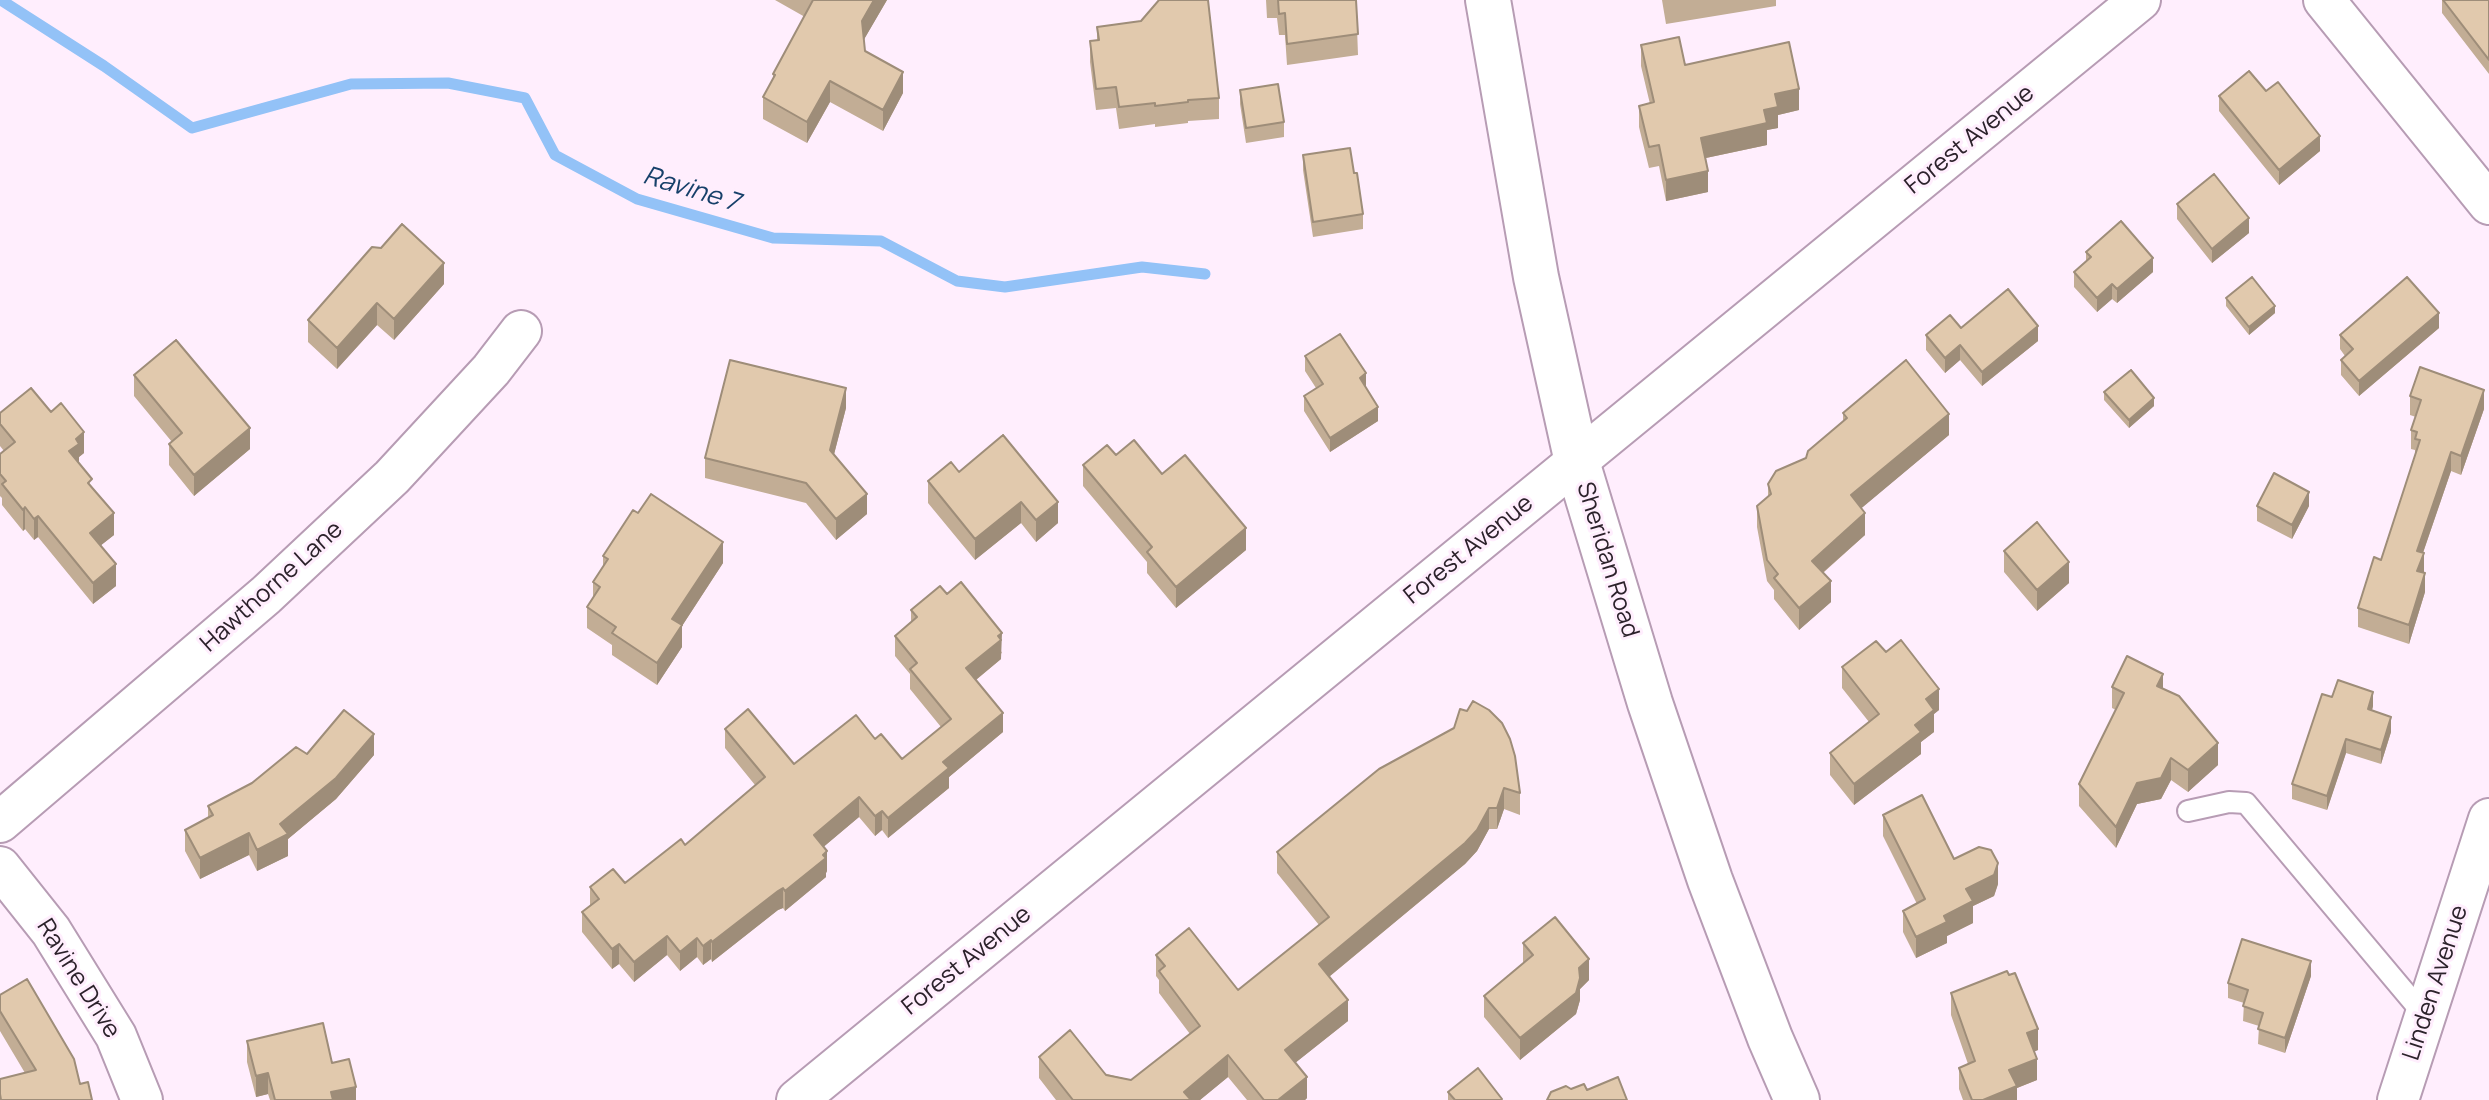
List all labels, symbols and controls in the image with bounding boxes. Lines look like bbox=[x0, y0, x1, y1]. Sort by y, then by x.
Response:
street label: Forest Avenue bbox=[1900, 79, 2040, 201]
water label: Ravine 7 bbox=[639, 161, 743, 219]
street label: Sheridan Road bbox=[1570, 479, 1644, 641]
street label: Forest Avenue bbox=[1399, 489, 1539, 611]
street label: Hawthorne Lane bbox=[195, 516, 349, 658]
street label: Forest Avenue bbox=[897, 900, 1037, 1022]
street label: Linden Avenue bbox=[2397, 902, 2475, 1064]
street label: Ravine Drive bbox=[30, 914, 126, 1044]

